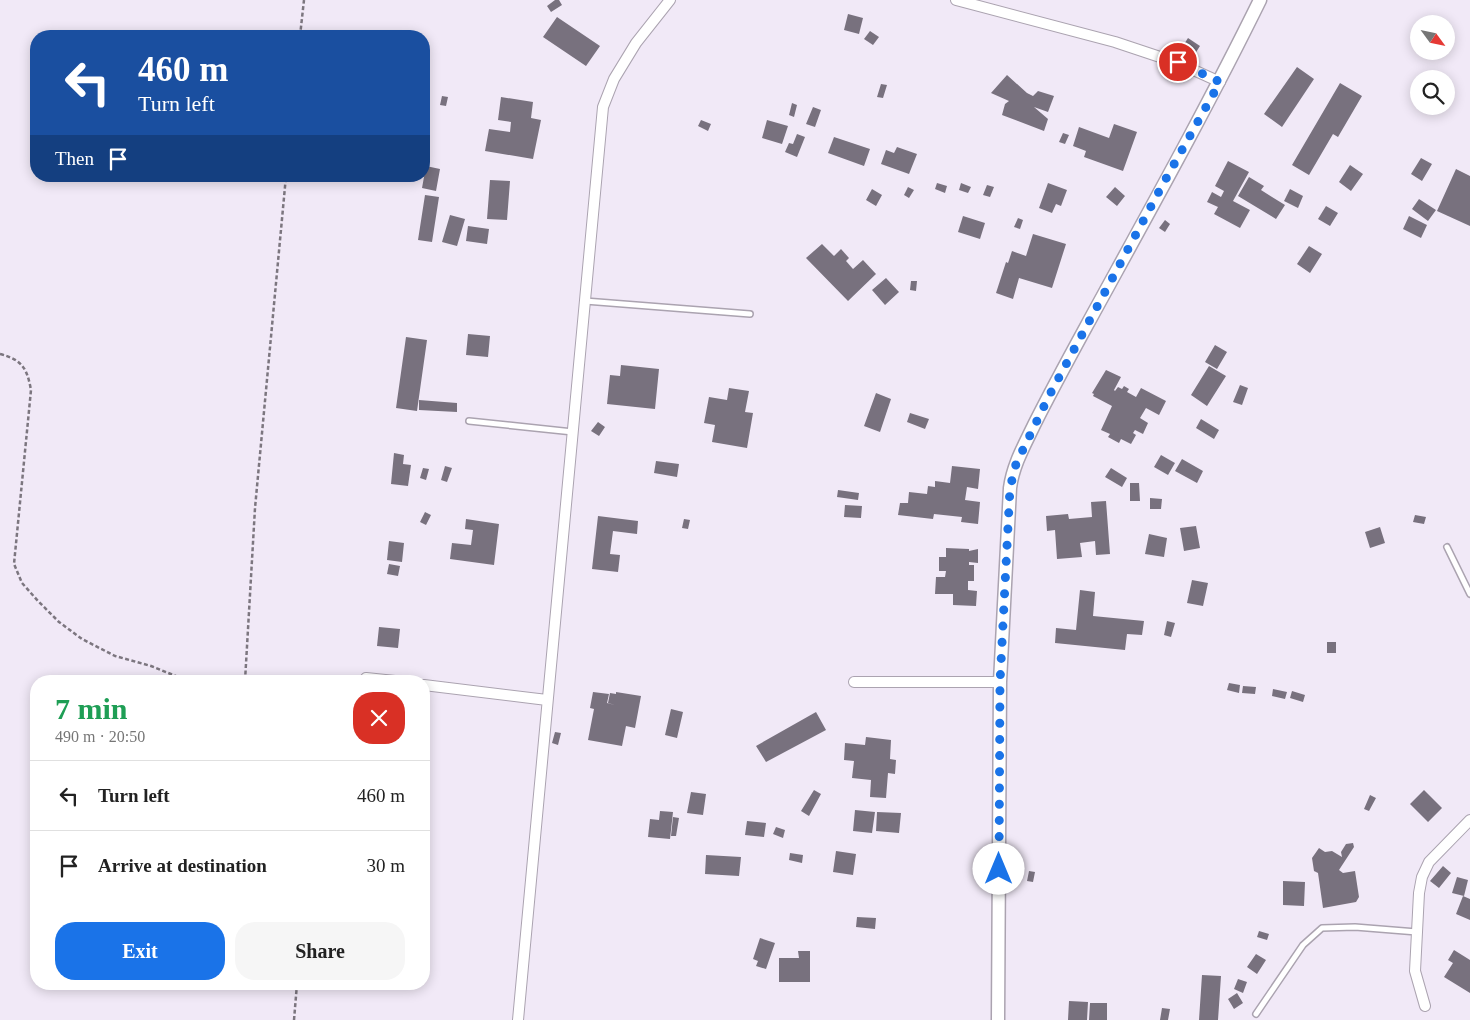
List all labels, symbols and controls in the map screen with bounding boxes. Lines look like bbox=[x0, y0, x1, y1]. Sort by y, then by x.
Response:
north arrow bbox=[1410, 15, 1455, 60]
map controls bbox=[1410, 15, 1455, 115]
pin bbox=[1157, 41, 1199, 83]
icon: arrive bbox=[1164, 48, 1192, 76]
icon: left bbox=[55, 50, 120, 115]
text: 460 m bbox=[138, 50, 228, 89]
button: search bbox=[1410, 70, 1455, 115]
text: Turn left bbox=[138, 91, 215, 116]
icon: arrive bbox=[104, 145, 132, 173]
text: Then bbox=[55, 148, 94, 169]
text: 7 min bbox=[55, 692, 128, 725]
button: close bbox=[353, 692, 405, 744]
text: 490 m · 20:50 bbox=[55, 728, 145, 745]
icon: left bbox=[55, 782, 83, 810]
text: Turn left bbox=[98, 785, 170, 806]
text: 460 m bbox=[357, 785, 405, 806]
position arrow bbox=[972, 842, 1024, 894]
icon: arrive bbox=[55, 852, 83, 880]
text: Arrive at destination bbox=[98, 855, 267, 876]
text: 30 m bbox=[366, 855, 405, 876]
button: Exit bbox=[55, 922, 225, 980]
button: Share bbox=[235, 922, 405, 980]

